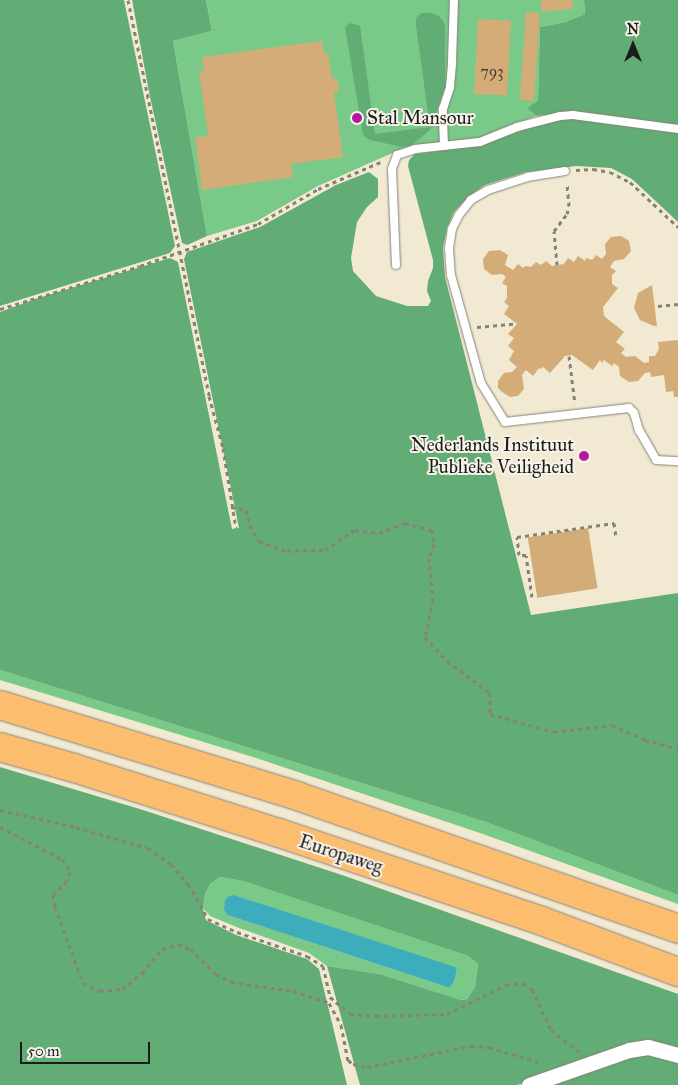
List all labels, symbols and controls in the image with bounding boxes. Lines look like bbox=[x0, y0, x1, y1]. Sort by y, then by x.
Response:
north arrow bbox=[608, 20, 658, 70]
text: N bbox=[627, 21, 639, 38]
house number: 793 bbox=[480, 62, 504, 82]
place label: Stal Mansour bbox=[367, 107, 474, 129]
marker: Stal Mansour bbox=[351, 112, 363, 124]
place label: Nederlands Instituut Publieke Veiligheid bbox=[411, 434, 574, 478]
marker: Nederlands Instituut Publieke Veiligheid bbox=[578, 450, 590, 462]
street label: Europaweg bbox=[296, 830, 386, 878]
scale bar bbox=[22, 1032, 152, 1064]
text: 50 m bbox=[28, 1042, 60, 1060]

